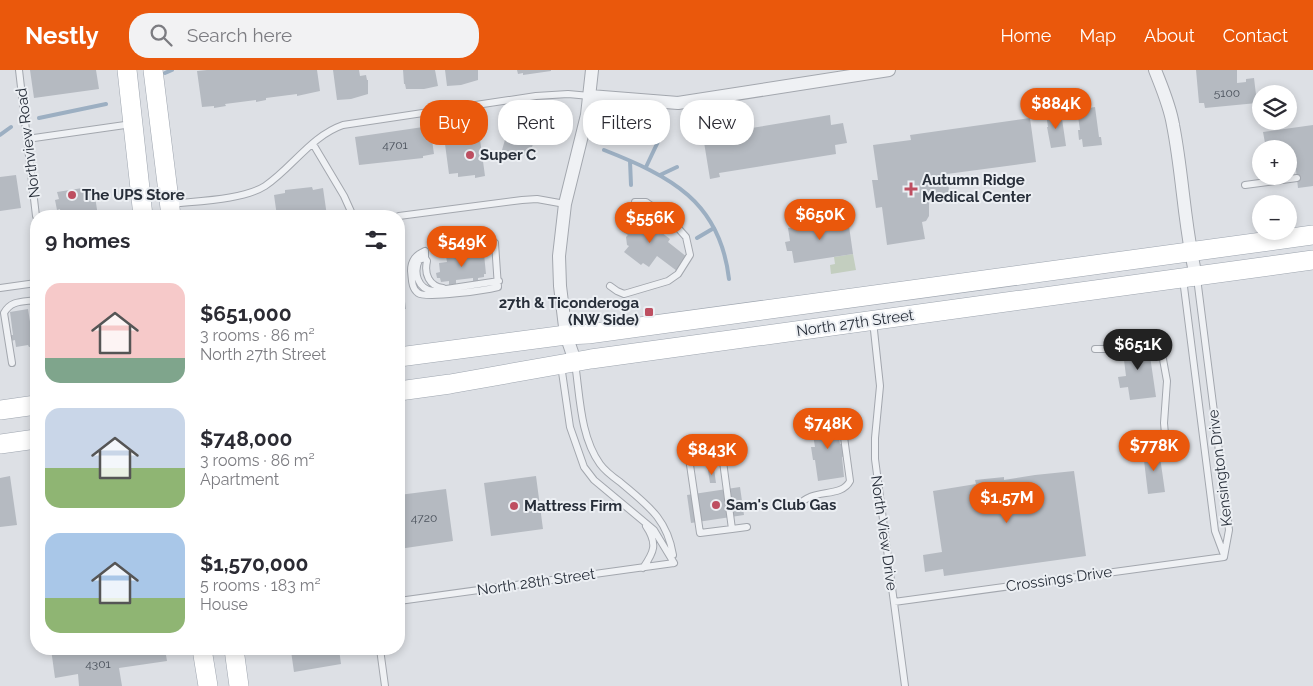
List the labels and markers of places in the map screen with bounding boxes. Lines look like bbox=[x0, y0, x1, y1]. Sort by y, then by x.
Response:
pin: $884K bbox=[1021, 88, 1091, 130]
place label: Super C bbox=[480, 146, 536, 164]
marker: Super C bbox=[464, 149, 476, 161]
place label: Autumn Ridge Medical Center bbox=[922, 171, 1031, 206]
marker: Autumn Ridge Medical Center bbox=[904, 182, 918, 196]
place label: The UPS Store bbox=[82, 186, 185, 204]
marker: The UPS Store bbox=[66, 189, 78, 201]
pin: $650K bbox=[785, 198, 855, 241]
pin: $556K bbox=[615, 202, 685, 244]
pin: $549K bbox=[427, 226, 497, 268]
place label: 27th & Ticonderoga (NW Side) bbox=[499, 294, 639, 329]
marker: 27th & Ticonderoga (NW Side) bbox=[643, 306, 655, 318]
pin: $651K bbox=[1103, 328, 1173, 371]
pin: $748K bbox=[793, 408, 863, 450]
pin: $778K bbox=[1119, 430, 1189, 472]
pin: $843K bbox=[677, 434, 747, 476]
pin: $1.57M bbox=[966, 482, 1048, 524]
place label: Sam's Club Gas bbox=[726, 496, 836, 514]
place label: Mattress Firm bbox=[524, 497, 622, 515]
marker: Sam's Club Gas bbox=[710, 499, 722, 511]
marker: Mattress Firm bbox=[508, 500, 520, 512]

